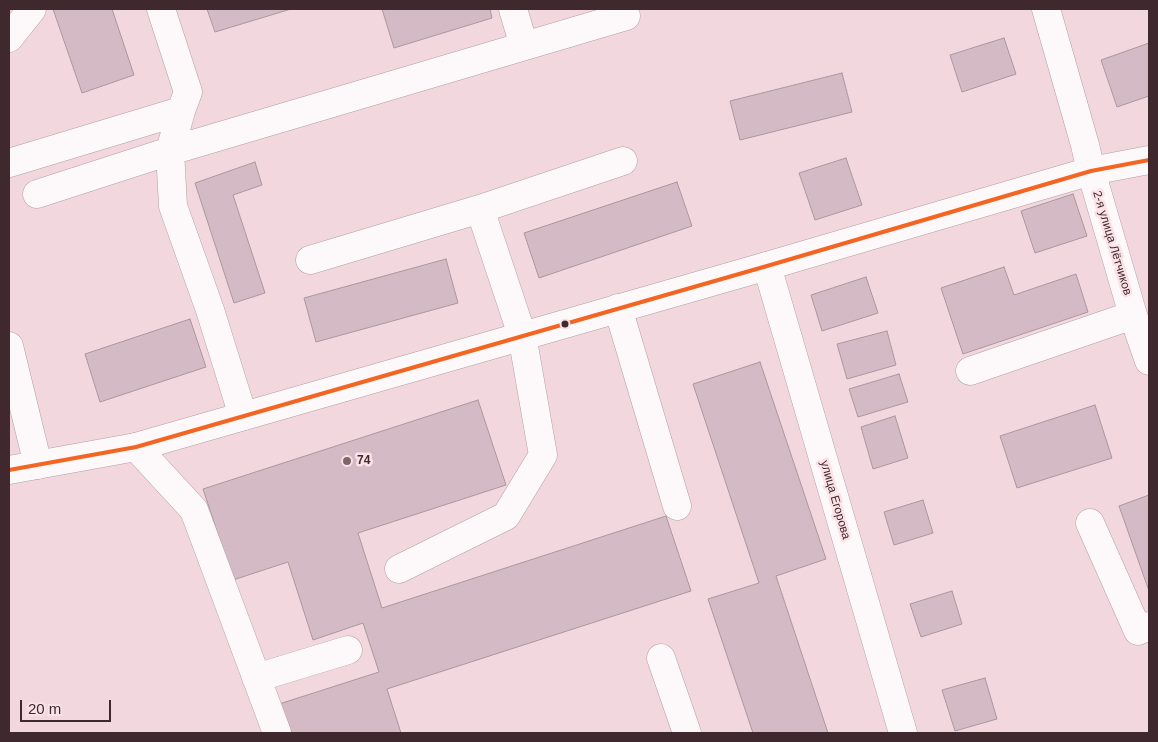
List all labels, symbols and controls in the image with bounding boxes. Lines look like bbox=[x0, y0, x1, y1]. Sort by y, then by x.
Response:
street label: 2-я улица Лётчиков bbox=[1089, 189, 1135, 297]
unlabelled marker bbox=[560, 319, 570, 329]
place label: 74 bbox=[357, 454, 370, 468]
marker: 74 bbox=[341, 455, 353, 467]
street label: улица Егорова bbox=[817, 459, 853, 541]
scale bar bbox=[22, 690, 114, 722]
text: 20 m bbox=[28, 700, 61, 717]

